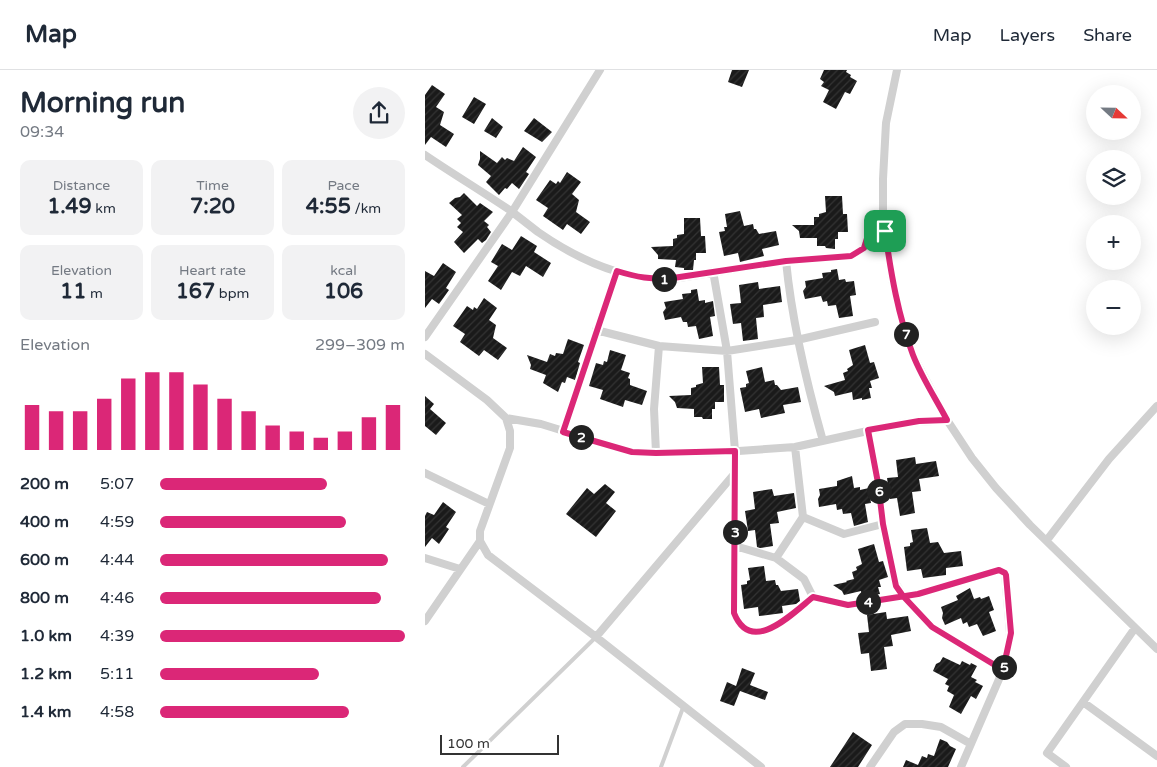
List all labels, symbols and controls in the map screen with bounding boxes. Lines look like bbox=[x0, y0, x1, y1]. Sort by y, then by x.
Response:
text: Map bbox=[25, 20, 77, 49]
text: Map bbox=[933, 24, 972, 46]
text: Layers bbox=[1000, 24, 1055, 46]
text: Share bbox=[1083, 24, 1132, 46]
north arrow bbox=[1086, 85, 1141, 140]
map controls bbox=[1086, 85, 1141, 335]
text: Morning run bbox=[20, 86, 185, 120]
button: share bbox=[353, 87, 405, 139]
text: 09:34 bbox=[20, 122, 64, 142]
button: layers bbox=[1086, 150, 1141, 205]
text: Distance bbox=[53, 177, 110, 194]
text: Time bbox=[196, 177, 229, 194]
text: Pace bbox=[327, 177, 360, 194]
text: 1.49 bbox=[47, 194, 92, 219]
text: 7:20 bbox=[190, 194, 235, 219]
text: 4:55 bbox=[306, 194, 351, 219]
text: km bbox=[92, 200, 116, 217]
text: /km bbox=[351, 200, 381, 217]
pin bbox=[864, 210, 906, 252]
button: + bbox=[1086, 215, 1141, 270]
icon: arrive bbox=[871, 217, 899, 245]
text: Elevation bbox=[51, 262, 112, 279]
text: Heart rate bbox=[179, 262, 246, 279]
text: kcal bbox=[330, 262, 357, 279]
pin: 1 bbox=[651, 266, 677, 292]
text: 1 bbox=[660, 271, 669, 288]
text: 11 bbox=[60, 279, 86, 304]
text: 167 bbox=[176, 279, 215, 304]
text: 106 bbox=[324, 279, 363, 304]
button: − bbox=[1086, 280, 1141, 335]
text: m bbox=[86, 285, 103, 302]
text: bpm bbox=[215, 285, 249, 302]
pin: 7 bbox=[893, 322, 919, 346]
text: 7 bbox=[902, 326, 911, 343]
text: Elevation bbox=[20, 335, 90, 355]
text: 299–309 m bbox=[315, 335, 405, 355]
pin: 2 bbox=[569, 424, 593, 450]
text: 2 bbox=[577, 429, 586, 446]
text: 200 m bbox=[20, 474, 69, 494]
text: 5:07 bbox=[100, 474, 134, 494]
pin: 6 bbox=[867, 478, 891, 504]
text: 6 bbox=[875, 483, 884, 500]
text: 400 m bbox=[20, 512, 69, 532]
text: 4:59 bbox=[100, 512, 134, 532]
pin: 3 bbox=[723, 520, 747, 544]
text: 3 bbox=[731, 524, 740, 541]
text: 600 m bbox=[20, 550, 69, 570]
text: 4:44 bbox=[100, 550, 134, 570]
text: 800 m bbox=[20, 588, 69, 608]
text: 4:46 bbox=[100, 588, 134, 608]
pin: 4 bbox=[855, 590, 881, 614]
text: 4 bbox=[864, 594, 873, 611]
text: 1.0 km bbox=[20, 626, 72, 646]
text: 4:39 bbox=[100, 626, 134, 646]
pin: 5 bbox=[991, 654, 1017, 680]
text: 5 bbox=[1000, 659, 1009, 676]
text: 1.2 km bbox=[20, 664, 72, 684]
text: 5:11 bbox=[100, 664, 134, 684]
text: 1.4 km bbox=[20, 702, 72, 722]
text: 4:58 bbox=[100, 702, 134, 722]
scale bar bbox=[440, 732, 559, 755]
text: 100 m bbox=[447, 735, 490, 752]

